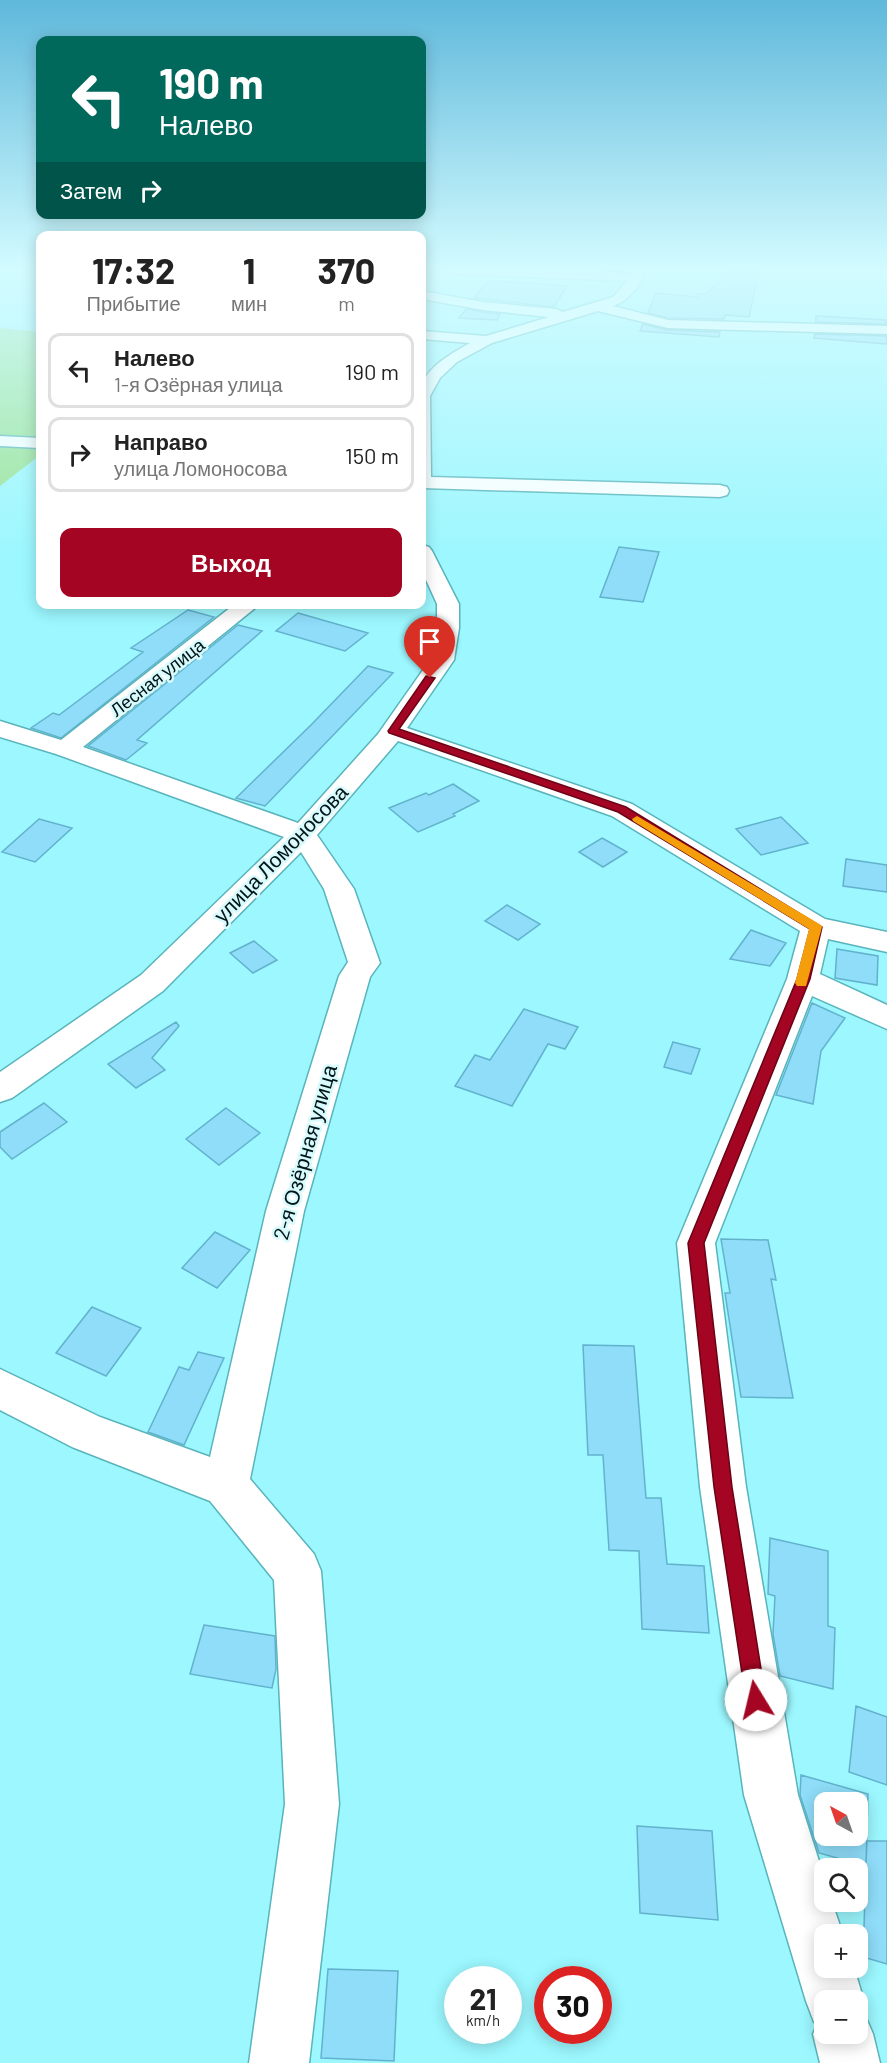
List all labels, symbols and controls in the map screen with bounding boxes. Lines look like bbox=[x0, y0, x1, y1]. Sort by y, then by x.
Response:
text: 190 m bbox=[159, 57, 264, 107]
icon: left bbox=[60, 60, 138, 138]
text: Налево bbox=[159, 108, 253, 140]
icon: right bbox=[134, 174, 167, 207]
text: Затем bbox=[60, 177, 122, 203]
text: 17:32 bbox=[92, 248, 175, 291]
text: 1 bbox=[243, 248, 255, 291]
text: 370 bbox=[318, 248, 375, 291]
text: Прибытие bbox=[87, 291, 181, 315]
text: мин bbox=[231, 291, 267, 315]
text: m bbox=[338, 291, 355, 315]
text: Налево bbox=[114, 344, 195, 370]
icon: left bbox=[63, 354, 96, 387]
text: 190 m bbox=[345, 358, 399, 384]
text: 1-я Озёрная улица bbox=[114, 372, 283, 396]
text: Направо bbox=[114, 428, 208, 454]
icon: right bbox=[63, 438, 96, 471]
text: 150 m bbox=[345, 442, 399, 468]
text: улица Ломоносова bbox=[114, 456, 287, 480]
button: Выход bbox=[60, 528, 402, 597]
pin bbox=[404, 616, 455, 678]
icon: arrive bbox=[413, 625, 446, 658]
street label: Лесная улица bbox=[105, 633, 209, 721]
street label: улица Ломоносова bbox=[208, 779, 352, 927]
street label: 2-я Озёрная улица bbox=[267, 1061, 341, 1242]
position arrow bbox=[724, 1668, 788, 1732]
north arrow bbox=[814, 1792, 868, 1846]
map controls bbox=[814, 1792, 868, 2044]
button: search bbox=[814, 1858, 868, 1912]
button: + bbox=[814, 1924, 868, 1978]
speed limit sign: 30 bbox=[534, 1966, 612, 2044]
text: 21 bbox=[469, 1980, 497, 2016]
button: − bbox=[814, 1990, 868, 2044]
text: km/h bbox=[466, 2011, 500, 2029]

